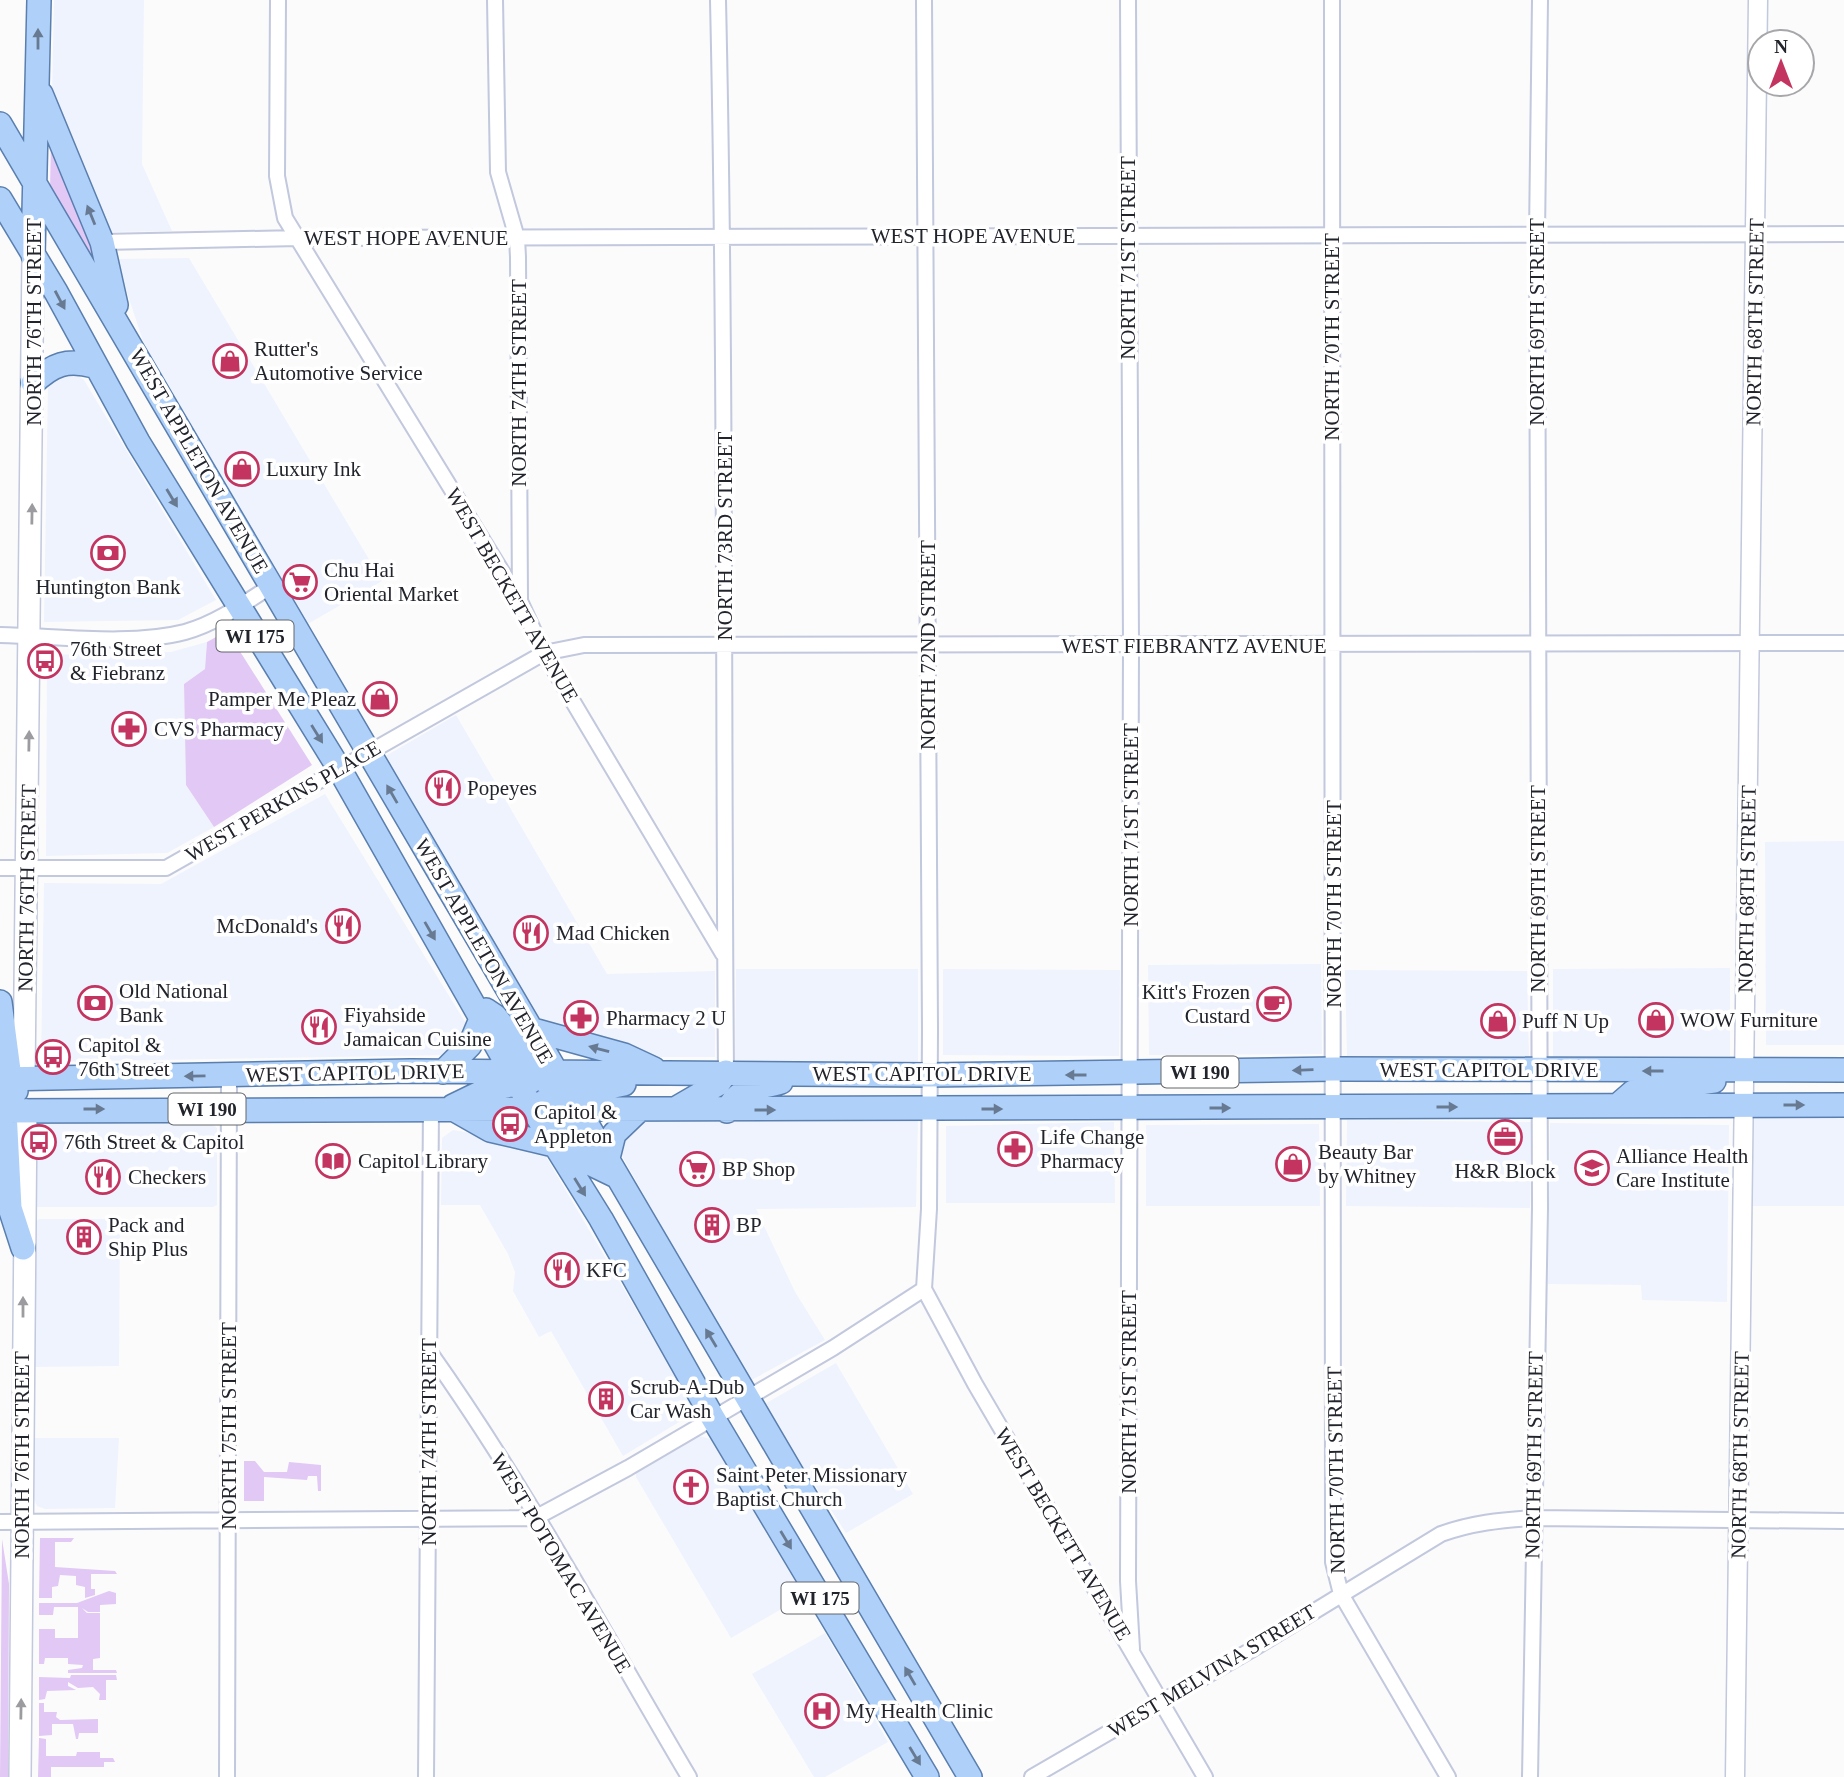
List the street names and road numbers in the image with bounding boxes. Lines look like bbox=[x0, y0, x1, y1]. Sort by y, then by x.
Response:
street label: NORTH 71ST STREET bbox=[1116, 156, 1140, 360]
street label: NORTH 76TH STREET bbox=[22, 218, 46, 426]
street label: NORTH 69TH STREET bbox=[1525, 218, 1549, 426]
street label: NORTH 68TH STREET bbox=[1741, 218, 1769, 426]
street label: WEST HOPE AVENUE bbox=[871, 224, 1075, 248]
street label: WEST HOPE AVENUE bbox=[304, 226, 508, 250]
street label: NORTH 70TH STREET bbox=[1320, 233, 1344, 441]
street label: NORTH 74TH STREET bbox=[507, 279, 531, 487]
street label: WEST APPLETON AVENUE bbox=[125, 344, 273, 578]
street label: NORTH 73RD STREET bbox=[713, 431, 737, 640]
street label: WEST BECKETT AVENUE bbox=[441, 483, 583, 707]
street label: NORTH 72ND STREET bbox=[916, 540, 940, 750]
road number: WI 175 bbox=[216, 621, 294, 652]
street label: WEST FIEBRANTZ AVENUE bbox=[1061, 634, 1327, 658]
street label: NORTH 71ST STREET bbox=[1119, 723, 1143, 927]
street label: WEST PERKINS PLACE bbox=[181, 735, 385, 867]
street label: NORTH 76TH STREET bbox=[13, 784, 41, 992]
street label: NORTH 69TH STREET bbox=[1526, 785, 1550, 993]
street label: NORTH 68TH STREET bbox=[1733, 785, 1761, 993]
street label: NORTH 70TH STREET bbox=[1322, 800, 1346, 1008]
street label: WEST APPLETON AVENUE bbox=[410, 834, 558, 1068]
road number: WI 190 bbox=[1162, 1056, 1238, 1088]
street label: WEST CAPITOL DRIVE bbox=[1380, 1058, 1598, 1082]
street label: WEST CAPITOL DRIVE bbox=[245, 1059, 465, 1087]
street label: WEST CAPITOL DRIVE bbox=[813, 1062, 1031, 1086]
road number: WI 190 bbox=[168, 1093, 246, 1124]
street label: NORTH 71ST STREET bbox=[1117, 1290, 1141, 1494]
street label: NORTH 75TH STREET bbox=[217, 1322, 241, 1530]
street label: NORTH 74TH STREET bbox=[417, 1338, 441, 1546]
street label: NORTH 76TH STREET bbox=[10, 1351, 34, 1559]
street label: NORTH 69TH STREET bbox=[1520, 1351, 1548, 1559]
street label: NORTH 68TH STREET bbox=[1726, 1351, 1754, 1559]
street label: NORTH 70TH STREET bbox=[1322, 1366, 1350, 1574]
street label: WEST BECKETT AVENUE bbox=[990, 1423, 1136, 1645]
street label: WEST POTOMAC AVENUE bbox=[486, 1449, 636, 1677]
road number: WI 175 bbox=[782, 1582, 858, 1614]
street label: WEST MELVINA STREET bbox=[1104, 1599, 1320, 1743]

